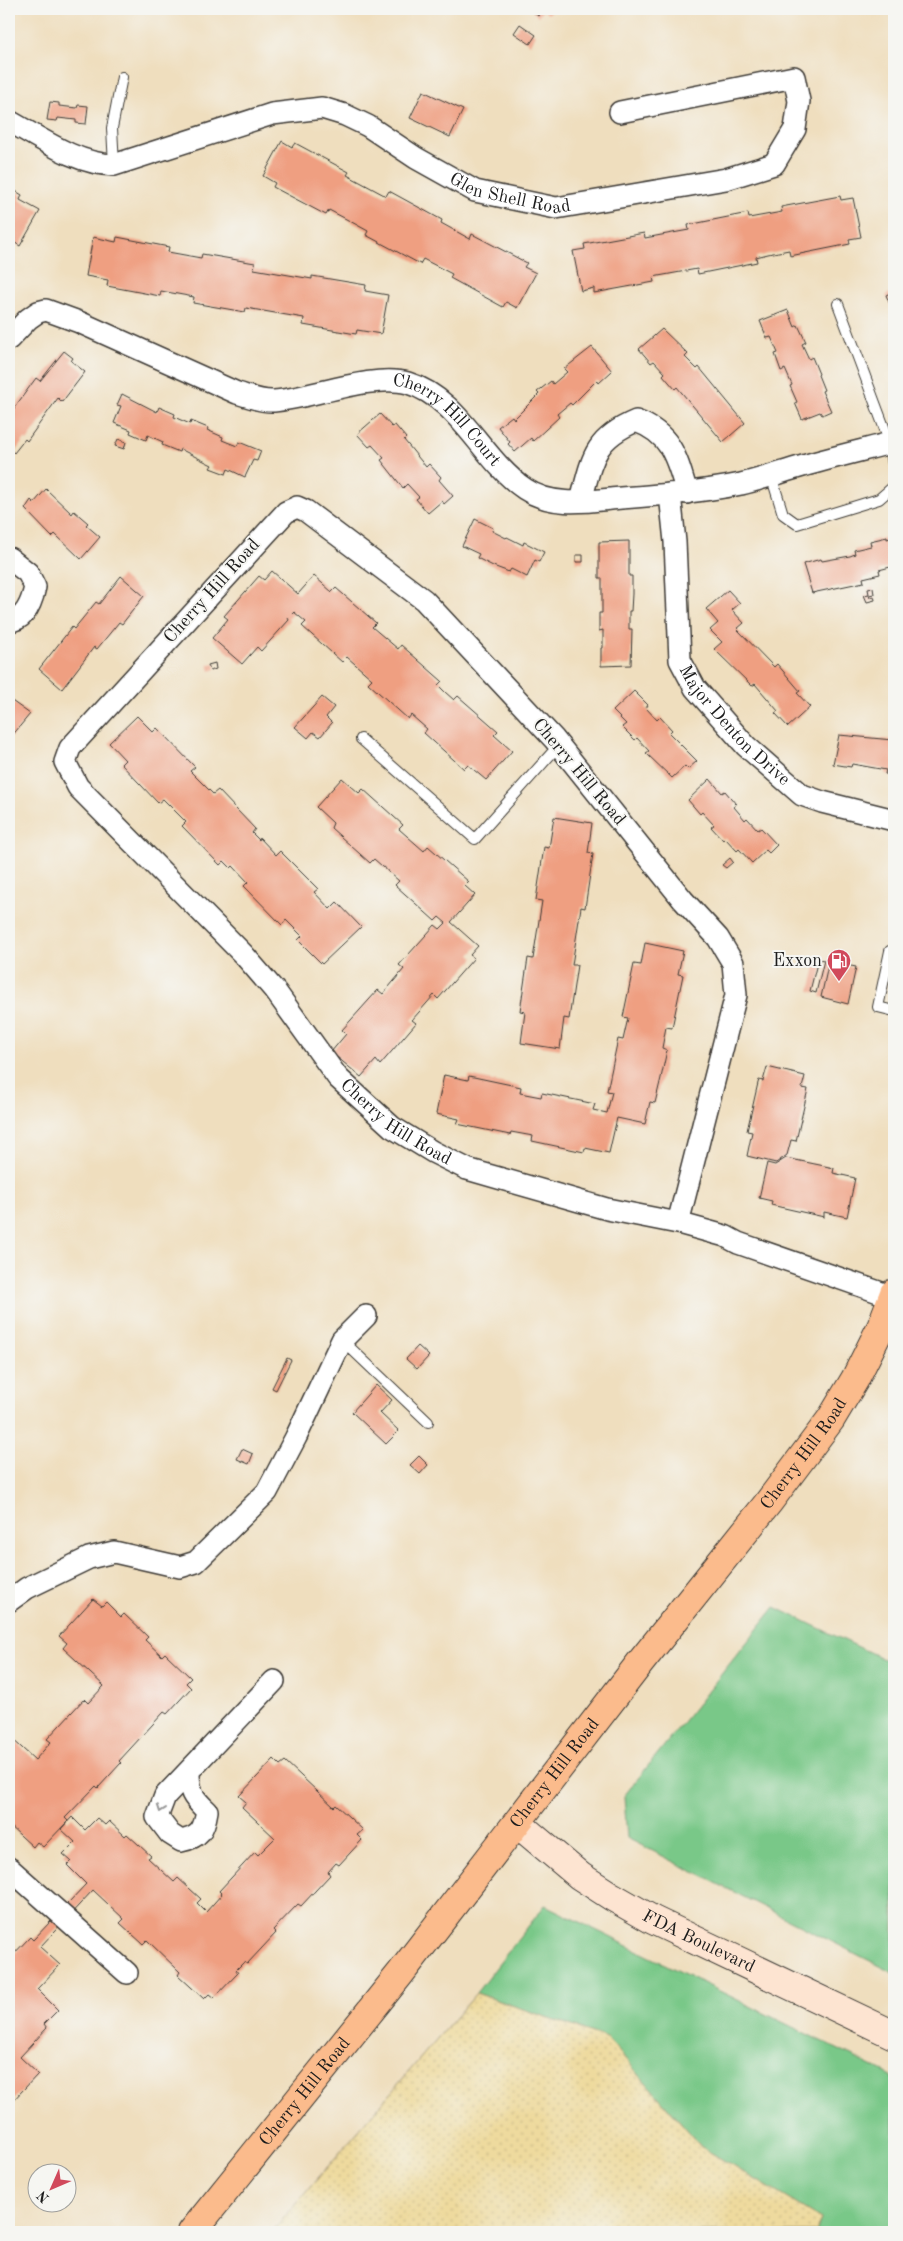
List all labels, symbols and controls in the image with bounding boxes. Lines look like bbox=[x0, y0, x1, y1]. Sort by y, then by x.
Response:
street label: Glen Shell Road bbox=[446, 170, 572, 218]
street label: Cherry Hill Court bbox=[392, 372, 504, 470]
street label: Cherry Hill Road bbox=[161, 535, 263, 647]
street label: Major Denton Drive bbox=[676, 662, 793, 789]
street label: Cherry Hill Road bbox=[529, 715, 629, 829]
fuel station icon: Exxon bbox=[826, 948, 852, 982]
place label: Exxon bbox=[773, 952, 822, 970]
street label: Cherry Hill Road bbox=[337, 1076, 454, 1169]
street label: Cherry Hill Road bbox=[757, 1395, 850, 1513]
street label: Cherry Hill Road bbox=[507, 1715, 603, 1832]
one-way arrow bbox=[156, 1805, 166, 1813]
street label: FDA Boulevard bbox=[639, 1907, 758, 1976]
street label: Cherry Hill Road bbox=[256, 2034, 354, 2149]
north arrow bbox=[28, 2164, 78, 2214]
text: N bbox=[35, 2188, 52, 2205]

